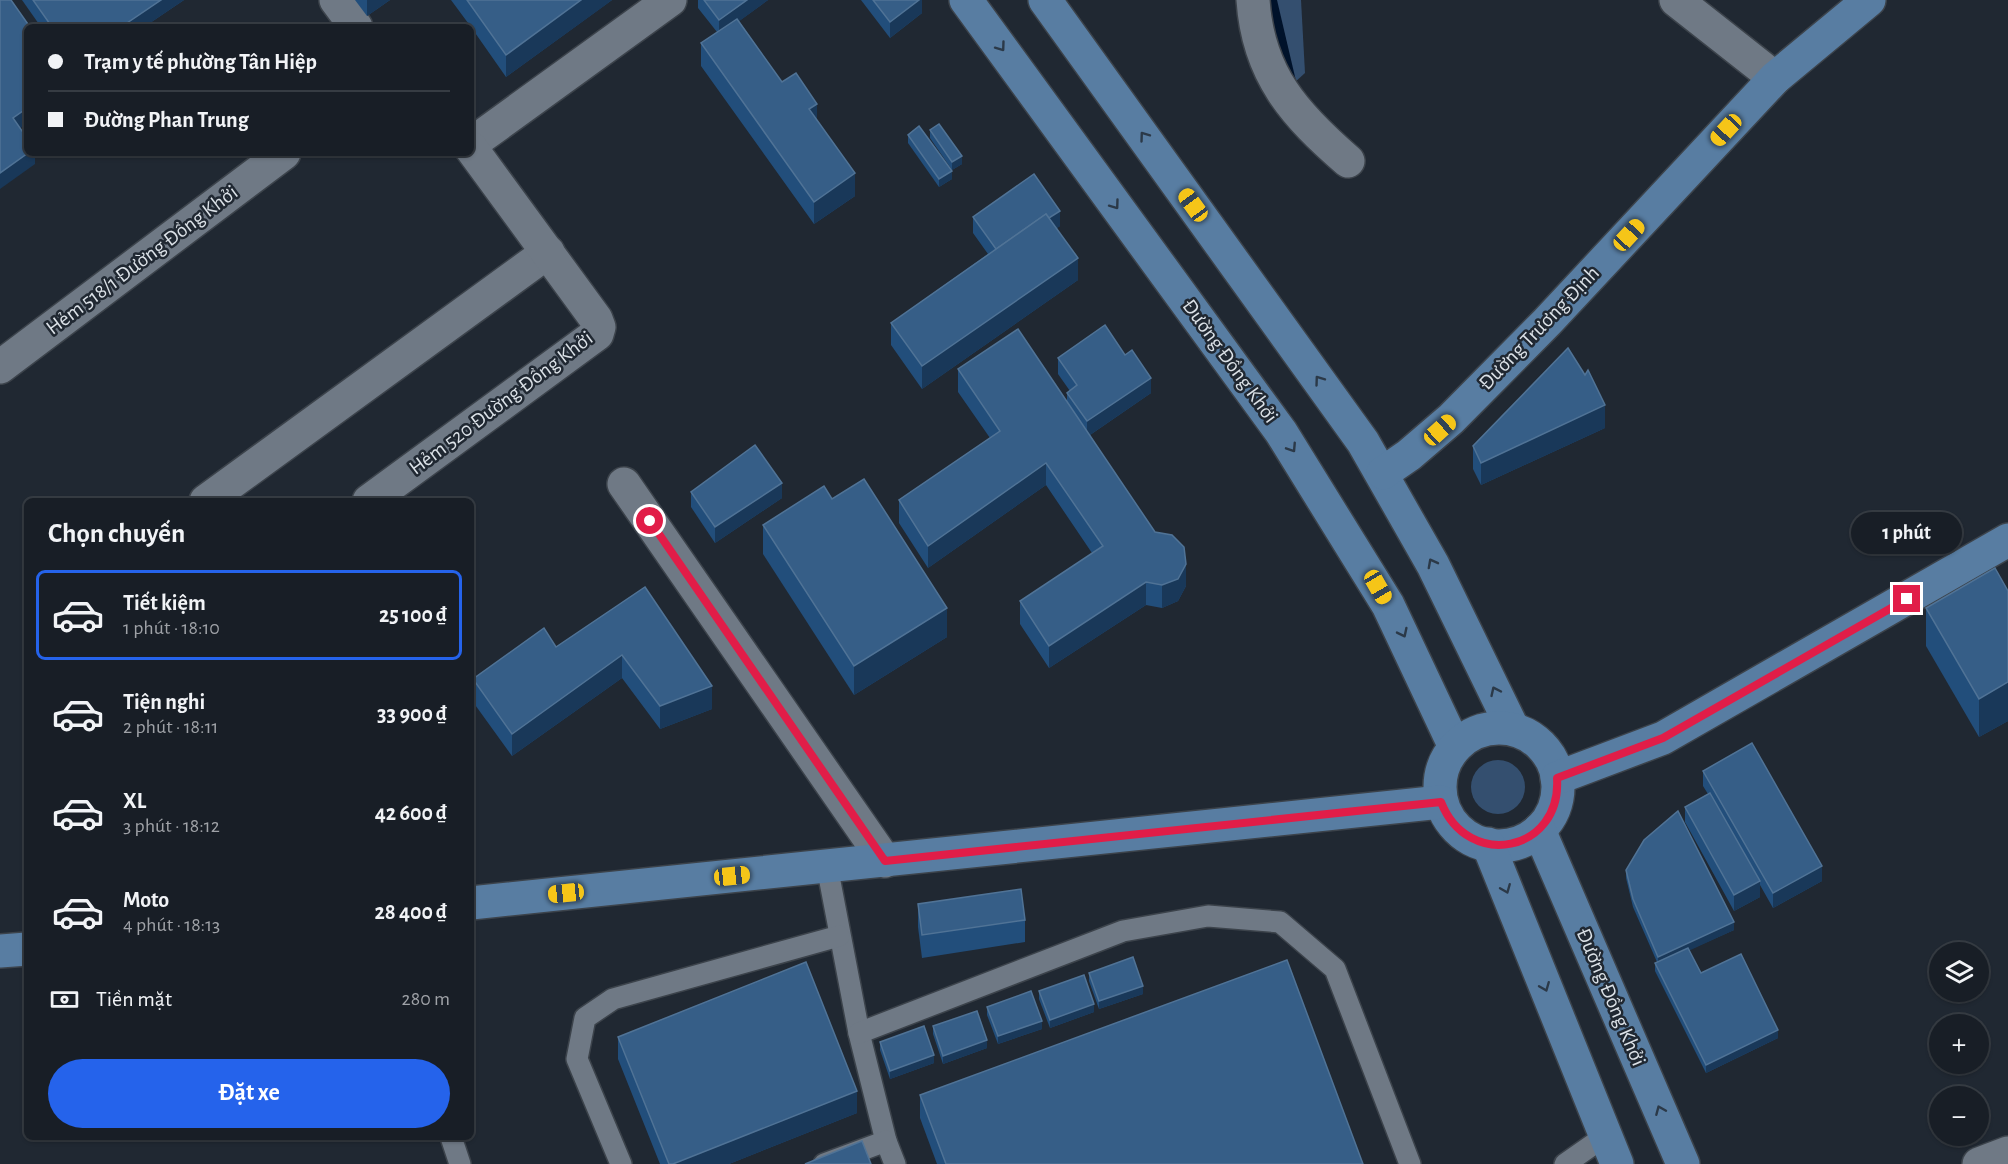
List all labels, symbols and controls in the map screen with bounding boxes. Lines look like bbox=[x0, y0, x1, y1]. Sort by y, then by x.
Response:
one-way arrow bbox=[994, 41, 1005, 52]
text: Trạm y tế phường Tân Hiệp bbox=[84, 51, 317, 73]
text: Đường Phan Trung bbox=[84, 109, 249, 131]
car bbox=[1707, 111, 1745, 149]
one-way arrow bbox=[1140, 132, 1151, 143]
street label: Hẻm 518/1 Đường Đồng Khởi bbox=[42, 181, 242, 339]
car bbox=[1175, 185, 1211, 225]
one-way arrow bbox=[1108, 199, 1119, 210]
car bbox=[1610, 216, 1648, 254]
street label: Đường Trương Định bbox=[1475, 262, 1603, 394]
street label: Đường Đồng Khởi bbox=[1178, 295, 1282, 427]
street label: Hẻm 520 Đường Đồng Khởi bbox=[405, 327, 597, 479]
one-way arrow bbox=[1315, 375, 1326, 386]
car bbox=[1421, 411, 1459, 449]
one-way arrow bbox=[1284, 442, 1296, 452]
route start bbox=[636, 507, 663, 534]
callout: 1 phút bbox=[1852, 512, 1962, 554]
text: Chọn chuyến bbox=[48, 520, 185, 547]
text: 1 phút bbox=[1882, 523, 1931, 543]
one-way arrow bbox=[1428, 559, 1439, 570]
car bbox=[1361, 567, 1395, 607]
route end bbox=[1893, 585, 1920, 612]
icon: car bbox=[51, 588, 105, 642]
text: Tiết kiệm bbox=[123, 592, 206, 614]
text: 25 100 ₫ bbox=[379, 604, 447, 626]
text: 1 phút · 18:10 bbox=[123, 618, 220, 638]
one-way arrow bbox=[1395, 627, 1407, 638]
icon: car bbox=[51, 687, 105, 741]
one-way arrow bbox=[1491, 687, 1503, 698]
text: Tiện nghi bbox=[123, 691, 205, 713]
text: 33 900 ₫ bbox=[377, 703, 447, 725]
text: 2 phút · 18:11 bbox=[123, 717, 218, 737]
icon: car bbox=[51, 786, 105, 840]
text: XL bbox=[123, 790, 146, 812]
text: 42 600 ₫ bbox=[375, 802, 447, 824]
text: 3 phút · 18:12 bbox=[123, 816, 220, 836]
car bbox=[713, 865, 751, 887]
car bbox=[547, 882, 585, 904]
one-way arrow bbox=[1499, 883, 1511, 894]
icon: car bbox=[51, 885, 105, 939]
text: Moto bbox=[123, 889, 169, 911]
text: 28 400 ₫ bbox=[374, 901, 447, 923]
text: 4 phút · 18:13 bbox=[123, 915, 220, 935]
street label: Đường Đồng Khởi bbox=[1573, 925, 1649, 1069]
map controls bbox=[1929, 942, 1989, 1146]
button: layers bbox=[1929, 942, 1989, 1002]
one-way arrow bbox=[1538, 981, 1550, 992]
icon: cash bbox=[48, 983, 81, 1016]
text: Tiền mặt bbox=[96, 988, 172, 1010]
text: 280 m bbox=[402, 989, 450, 1009]
button: + bbox=[1929, 1014, 1989, 1074]
button: Đặt xe bbox=[48, 1059, 450, 1128]
button: − bbox=[1929, 1086, 1989, 1146]
one-way arrow bbox=[1655, 1106, 1667, 1117]

